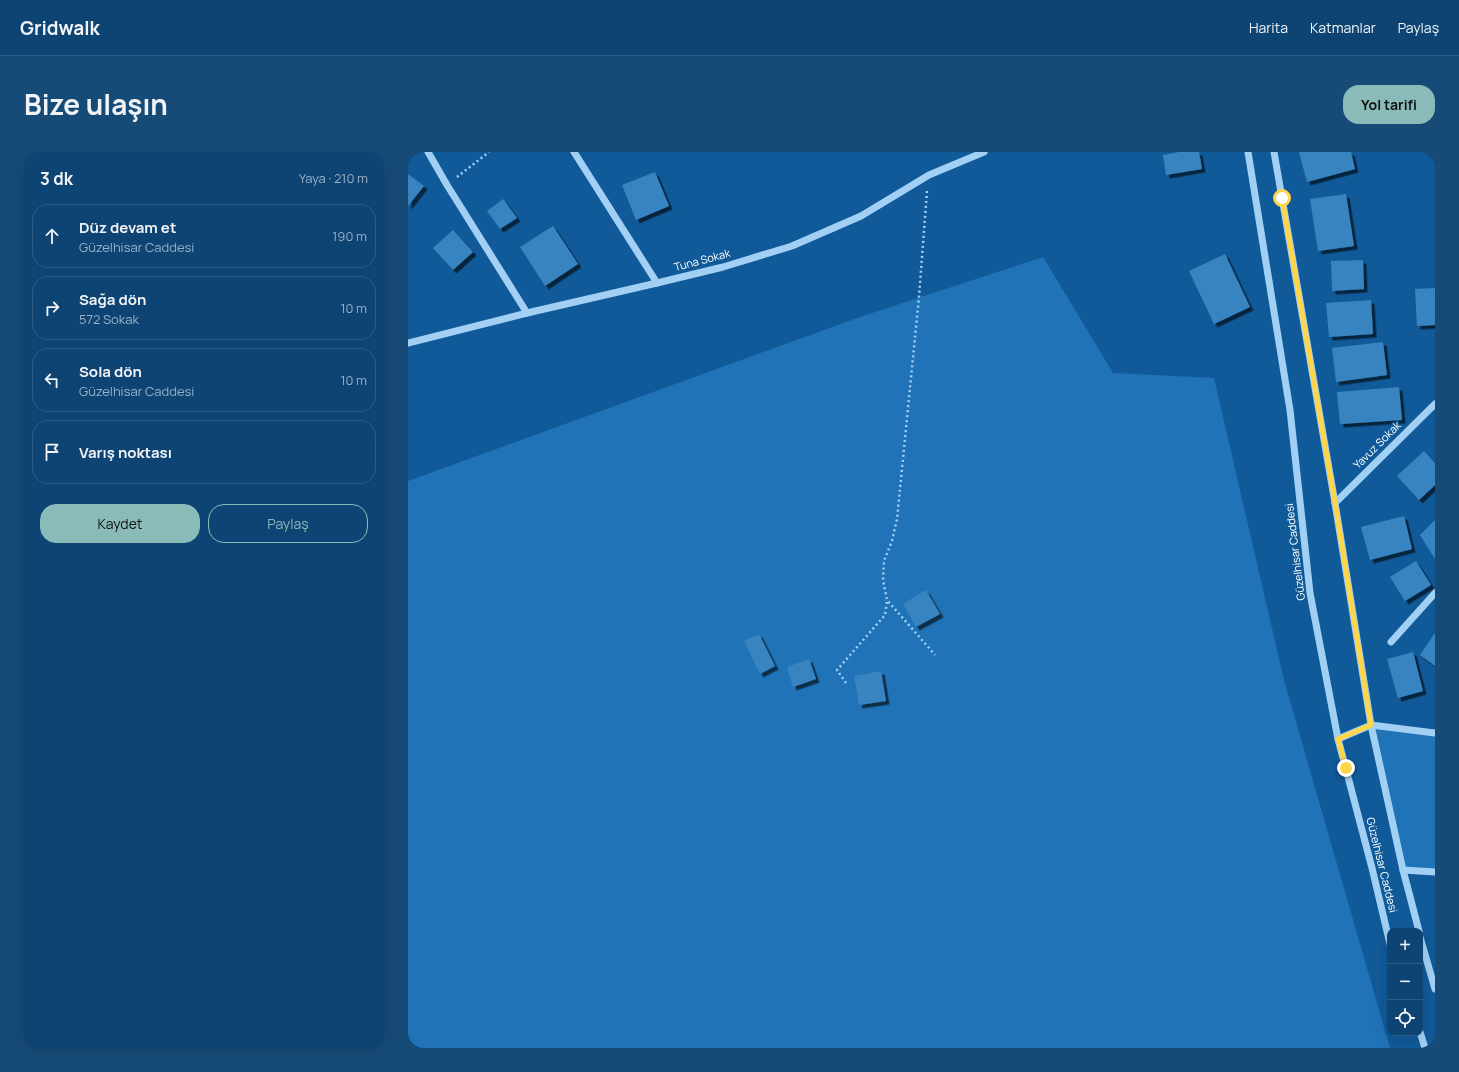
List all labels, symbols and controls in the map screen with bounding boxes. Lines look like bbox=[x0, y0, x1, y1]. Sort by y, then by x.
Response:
text: Gridwalk bbox=[20, 15, 100, 41]
text: Harita bbox=[1249, 18, 1288, 37]
text: Katmanlar bbox=[1310, 18, 1376, 37]
text: Paylaş bbox=[1398, 18, 1439, 37]
text: Bize ulaşın bbox=[24, 85, 168, 123]
button: Yol tarifi bbox=[1343, 85, 1435, 124]
text: 3 dk bbox=[40, 167, 73, 190]
text: Yaya · 210 m bbox=[299, 169, 368, 187]
route start bbox=[1273, 189, 1291, 207]
text: Düz devam et bbox=[79, 217, 176, 238]
icon: ahead bbox=[41, 225, 63, 247]
text: 190 m bbox=[332, 227, 367, 245]
text: Güzelhisar Caddesi bbox=[79, 238, 194, 256]
street label: Tuna Sokak bbox=[672, 245, 732, 274]
text: Sağa dön bbox=[79, 289, 146, 310]
icon: right bbox=[41, 297, 63, 319]
text: 10 m bbox=[340, 299, 367, 317]
text: 572 Sokak bbox=[79, 310, 139, 328]
text: Sola dön bbox=[79, 361, 142, 382]
icon: left bbox=[41, 369, 63, 391]
text: 10 m bbox=[340, 371, 367, 389]
text: Güzelhisar Caddesi bbox=[79, 382, 194, 400]
street label: Yavuz Sokak bbox=[1350, 417, 1404, 472]
icon: arrive bbox=[41, 441, 63, 463]
text: Varış noktası bbox=[79, 442, 172, 463]
street label: Güzelhisar Caddesi bbox=[1281, 503, 1308, 601]
button: Kaydet bbox=[40, 504, 200, 543]
button: Paylaş bbox=[208, 504, 368, 543]
route end bbox=[1337, 759, 1355, 777]
street label: Güzelhisar Caddesi bbox=[1363, 816, 1402, 914]
map controls bbox=[1387, 928, 1423, 1036]
button: + bbox=[1387, 928, 1423, 964]
button: − bbox=[1387, 964, 1423, 1000]
button: locate bbox=[1387, 1000, 1423, 1036]

